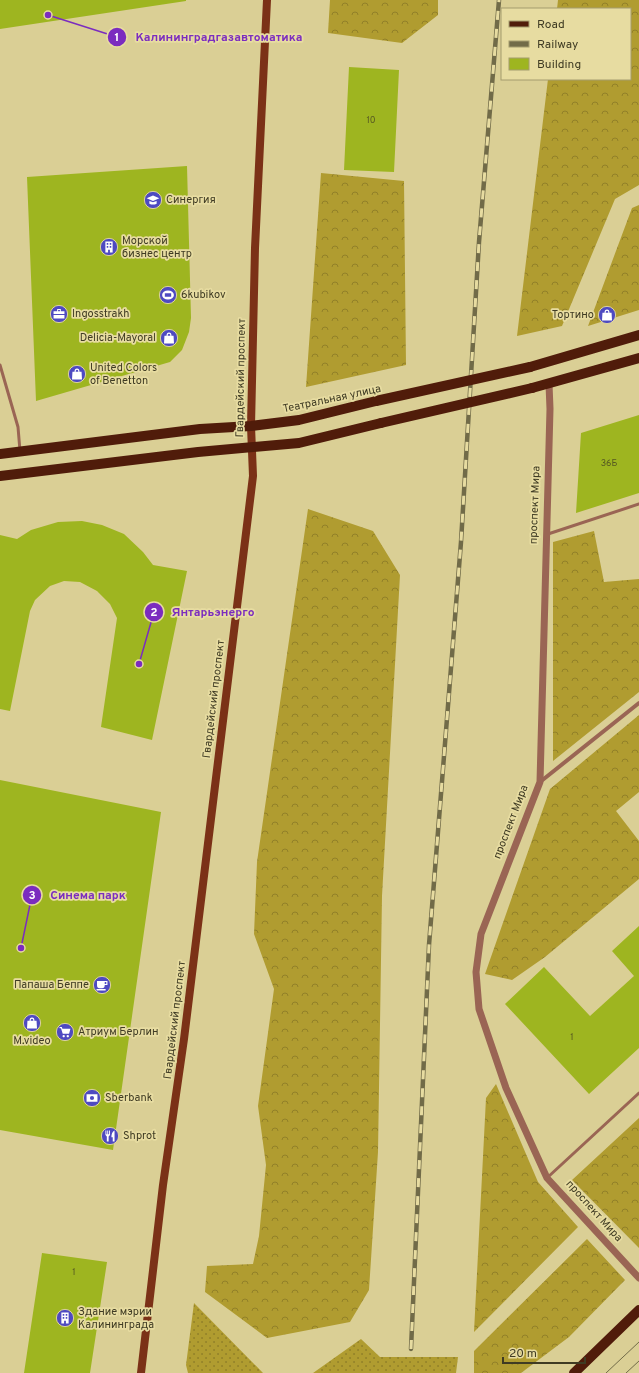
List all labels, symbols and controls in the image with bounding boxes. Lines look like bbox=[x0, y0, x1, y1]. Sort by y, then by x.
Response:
legend bbox=[501, 8, 631, 80]
text: Road bbox=[537, 17, 565, 33]
callout: Калининградгазавтоматика bbox=[107, 25, 310, 49]
text: 1 bbox=[115, 30, 119, 46]
text: Калининградгазавтоматика bbox=[136, 30, 302, 46]
text: Railway bbox=[537, 37, 578, 53]
text: Building bbox=[537, 57, 581, 73]
house number: 10 bbox=[366, 115, 376, 126]
school or university icon: Синергия bbox=[143, 190, 163, 210]
place label: Синергия bbox=[166, 193, 216, 207]
place label: Морской бизнес центр bbox=[122, 234, 192, 261]
building icon: Морской бизнес центр bbox=[99, 237, 119, 257]
sports icon: 6kubikov bbox=[158, 285, 178, 305]
place label: 6kubikov bbox=[181, 288, 226, 302]
office icon: Ingosstrakh bbox=[49, 304, 69, 324]
shop icon: Тортино bbox=[597, 305, 617, 325]
place label: Ingosstrakh bbox=[72, 307, 129, 321]
place label: Тортино bbox=[552, 308, 594, 322]
street label: Гвардейский проспект bbox=[233, 318, 249, 438]
shop icon: Delicia-Mayoral bbox=[159, 328, 179, 348]
place label: Delicia-Mayoral bbox=[80, 331, 156, 345]
place label: United Colors of Benetton bbox=[90, 361, 157, 388]
shop icon: United Colors of Benetton bbox=[67, 364, 87, 384]
street label: Театральная улица bbox=[282, 382, 383, 416]
house number: 36Б bbox=[601, 458, 617, 469]
street label: проспект Мира bbox=[527, 465, 543, 544]
callout: Янтарьэнерго bbox=[144, 600, 263, 624]
text: 2 bbox=[150, 605, 158, 621]
text: Янтарьэнерго bbox=[172, 605, 255, 621]
street label: Гвардейский проспект bbox=[200, 639, 228, 759]
street label: проспект Мира bbox=[490, 783, 532, 861]
callout: Синема парк bbox=[22, 883, 134, 907]
text: 3 bbox=[28, 888, 36, 904]
text: Синема парк bbox=[50, 888, 126, 904]
street label: Гвардейский проспект bbox=[161, 960, 189, 1080]
cafe icon: Папаша Беппе bbox=[92, 975, 112, 995]
place label: Папаша Беппе bbox=[14, 978, 89, 992]
shop icon: M.video bbox=[22, 1013, 42, 1033]
supermarket icon: Атриум Берлин bbox=[55, 1022, 75, 1042]
place label: Атриум Берлин bbox=[78, 1025, 159, 1039]
house number: 1 bbox=[570, 1032, 574, 1043]
place label: M.video bbox=[13, 1034, 51, 1048]
bank icon: Sberbank bbox=[82, 1088, 102, 1108]
place label: Sberbank bbox=[105, 1091, 153, 1105]
restaurant icon: Shprot bbox=[100, 1126, 120, 1146]
place label: Shprot bbox=[123, 1129, 156, 1143]
street label: проспект Мира bbox=[563, 1177, 625, 1245]
house number: 1 bbox=[72, 1267, 76, 1278]
place label: Здание мэрии Калининграда bbox=[78, 1305, 154, 1332]
building icon: Здание мэрии Калининграда bbox=[55, 1308, 75, 1328]
scale bar bbox=[503, 1339, 585, 1365]
text: 20 m bbox=[509, 1346, 537, 1362]

